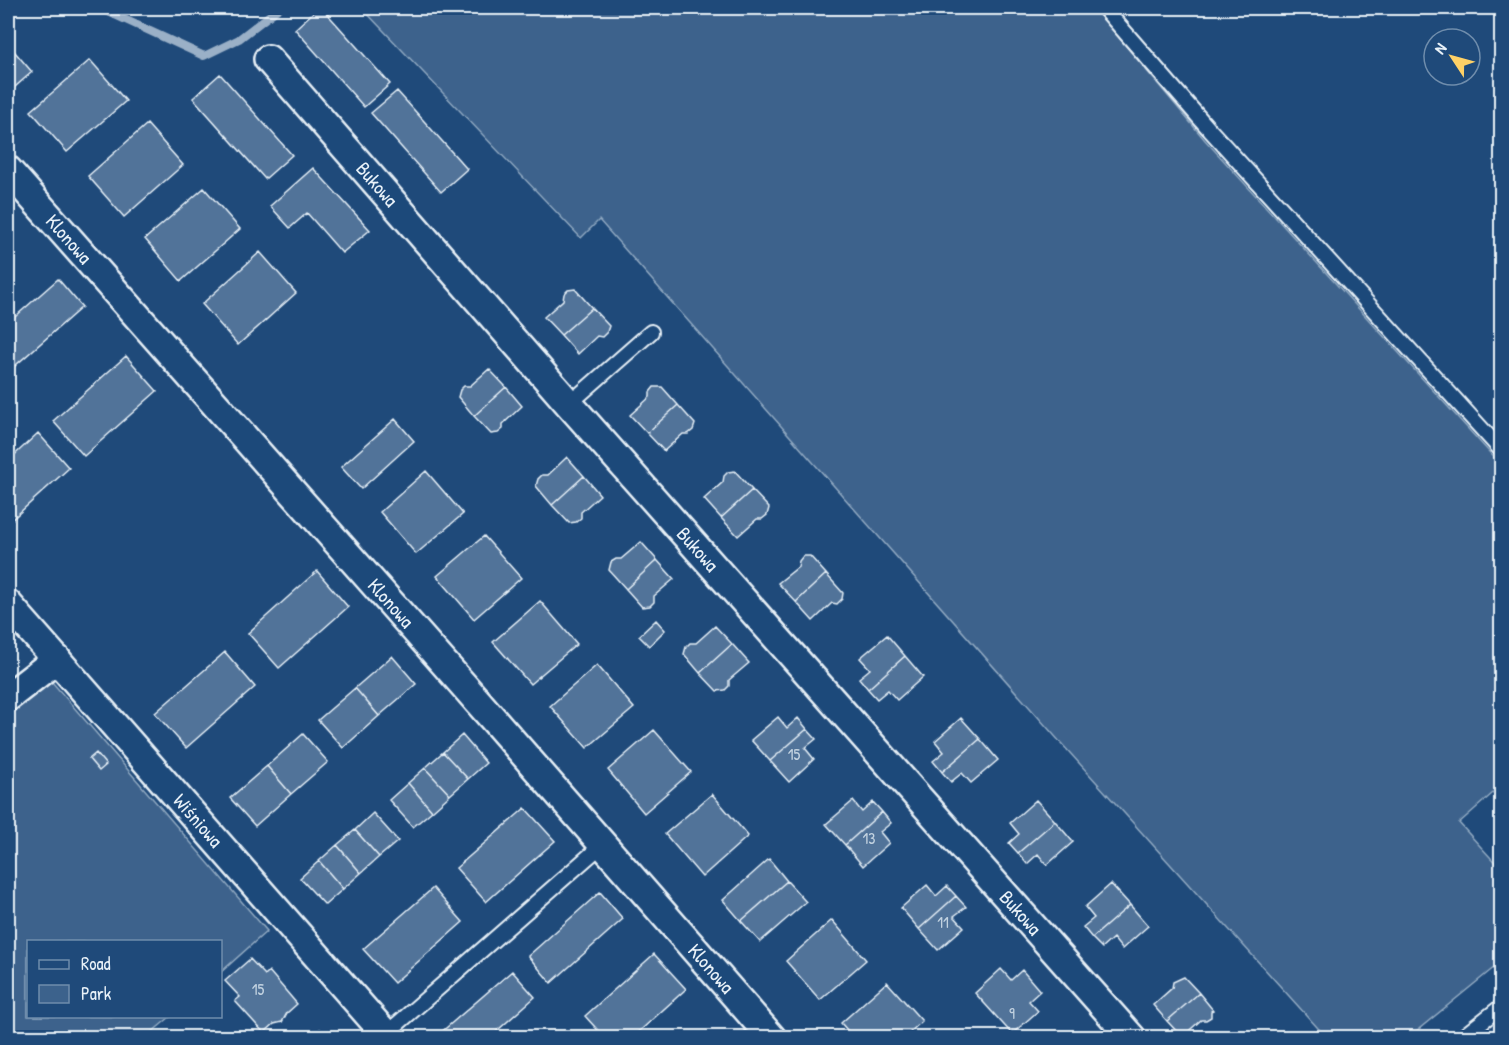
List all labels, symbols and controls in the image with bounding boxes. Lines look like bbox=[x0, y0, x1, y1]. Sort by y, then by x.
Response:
north arrow bbox=[1422, 27, 1482, 87]
text: N bbox=[1428, 38, 1452, 58]
street label: Bukowa bbox=[350, 155, 405, 212]
street label: Klonowa bbox=[40, 208, 99, 269]
street label: Bukowa bbox=[671, 521, 726, 577]
street label: Klonowa bbox=[362, 572, 421, 633]
house number: 15 bbox=[788, 743, 801, 765]
street label: Wiśniowa bbox=[167, 787, 229, 853]
house number: 13 bbox=[863, 827, 875, 849]
street label: Bukowa bbox=[994, 884, 1048, 941]
house number: 11 bbox=[937, 911, 949, 933]
street label: Klonowa bbox=[682, 937, 741, 999]
legend bbox=[27, 940, 222, 1018]
text: Road bbox=[81, 951, 111, 976]
house number: 15 bbox=[252, 978, 265, 1000]
text: Park bbox=[81, 981, 112, 1006]
house number: 9 bbox=[1009, 1002, 1015, 1024]

